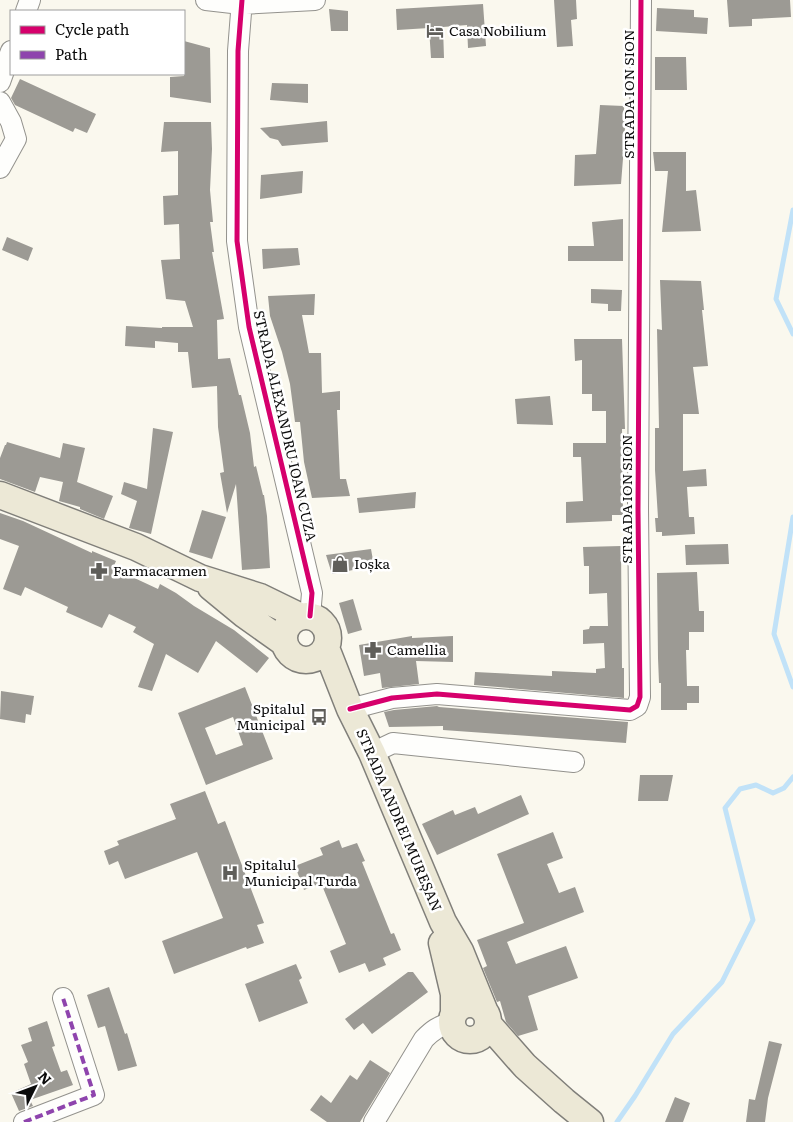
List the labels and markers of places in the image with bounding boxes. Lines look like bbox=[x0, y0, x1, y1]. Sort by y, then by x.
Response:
place label: Casa Nobilium bbox=[449, 20, 547, 40]
hotel icon: Casa Nobilium bbox=[425, 21, 445, 41]
place label: Ioșka bbox=[354, 553, 390, 573]
shop icon: Ioșka bbox=[330, 554, 350, 574]
place label: Farmacarmen bbox=[113, 560, 207, 580]
pharmacy icon: Farmacarmen bbox=[89, 561, 109, 581]
place label: Camellia bbox=[387, 639, 447, 659]
pharmacy icon: Camellia bbox=[363, 640, 383, 660]
place label: Spitalul Municipal bbox=[236, 698, 305, 734]
bus stop icon: Spitalul Municipal bbox=[309, 707, 329, 727]
place label: Spitalul Municipal Turda bbox=[244, 854, 357, 890]
hospital icon: Spitalul Municipal Turda bbox=[220, 863, 240, 883]

